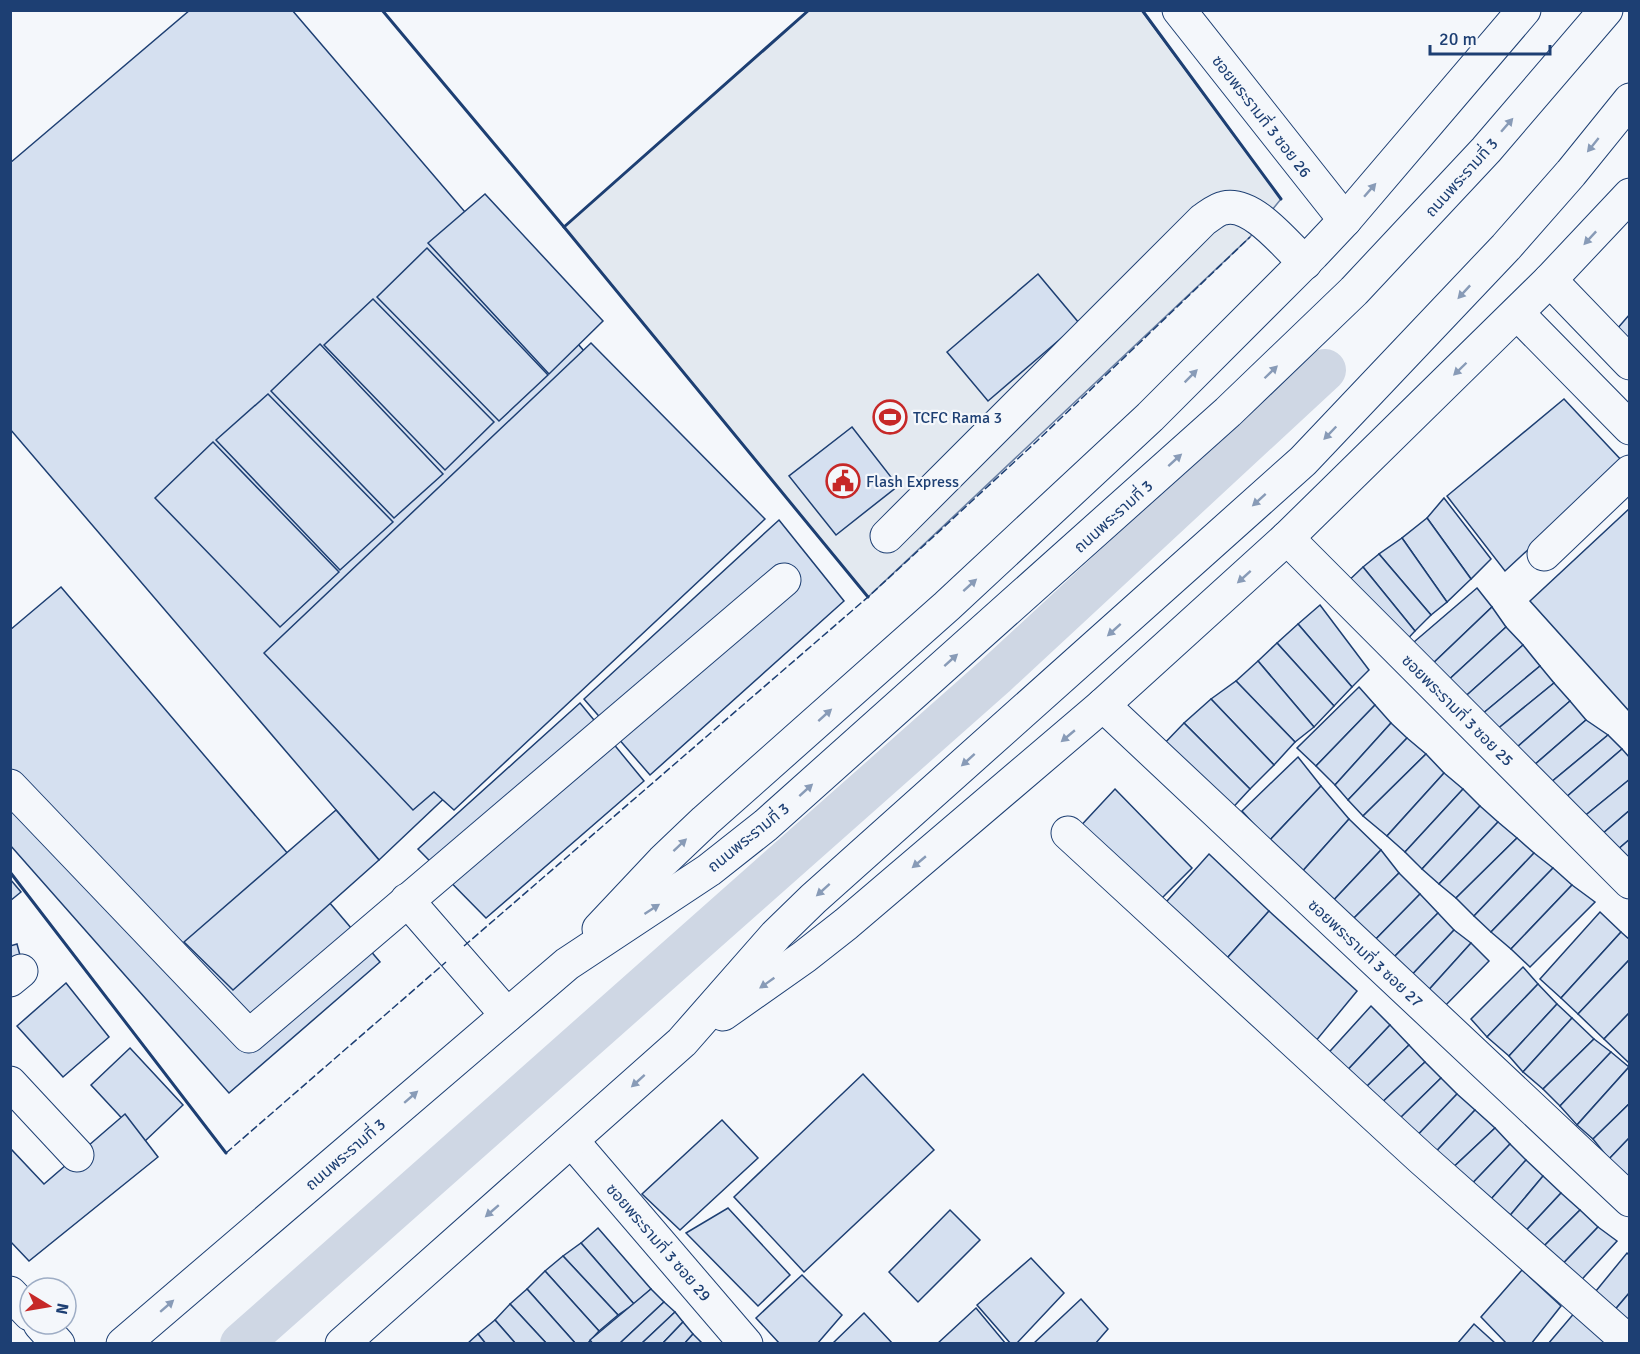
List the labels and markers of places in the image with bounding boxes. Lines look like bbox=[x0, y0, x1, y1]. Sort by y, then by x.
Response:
sports icon: TCFC Rama 3 bbox=[872, 399, 908, 435]
place label: TCFC Rama 3 bbox=[913, 408, 1002, 428]
public building icon: Flash Express bbox=[825, 463, 861, 499]
place label: Flash Express bbox=[866, 472, 959, 492]

